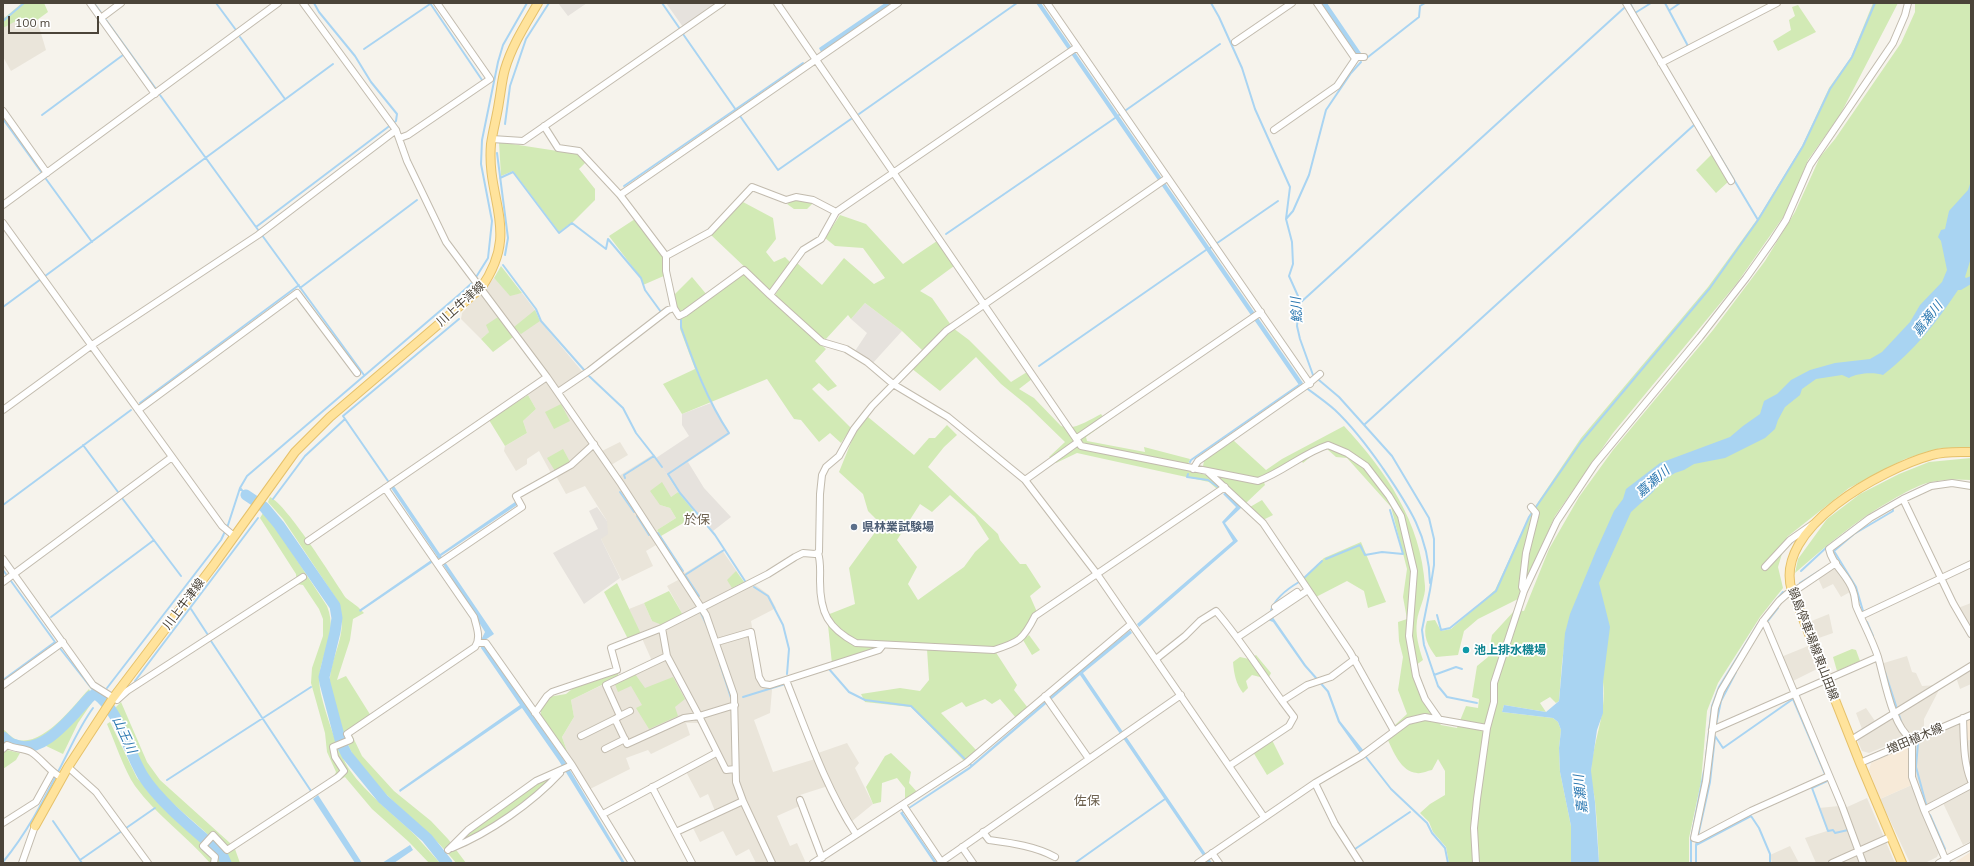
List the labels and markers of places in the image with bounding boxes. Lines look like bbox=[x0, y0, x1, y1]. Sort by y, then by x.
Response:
place label: 県林業試験場 bbox=[862, 520, 934, 534]
marker: 県林業試験場 bbox=[849, 522, 859, 532]
place label: 池上排水機場 bbox=[1474, 643, 1546, 657]
marker: 池上排水機場 bbox=[1461, 645, 1471, 655]

